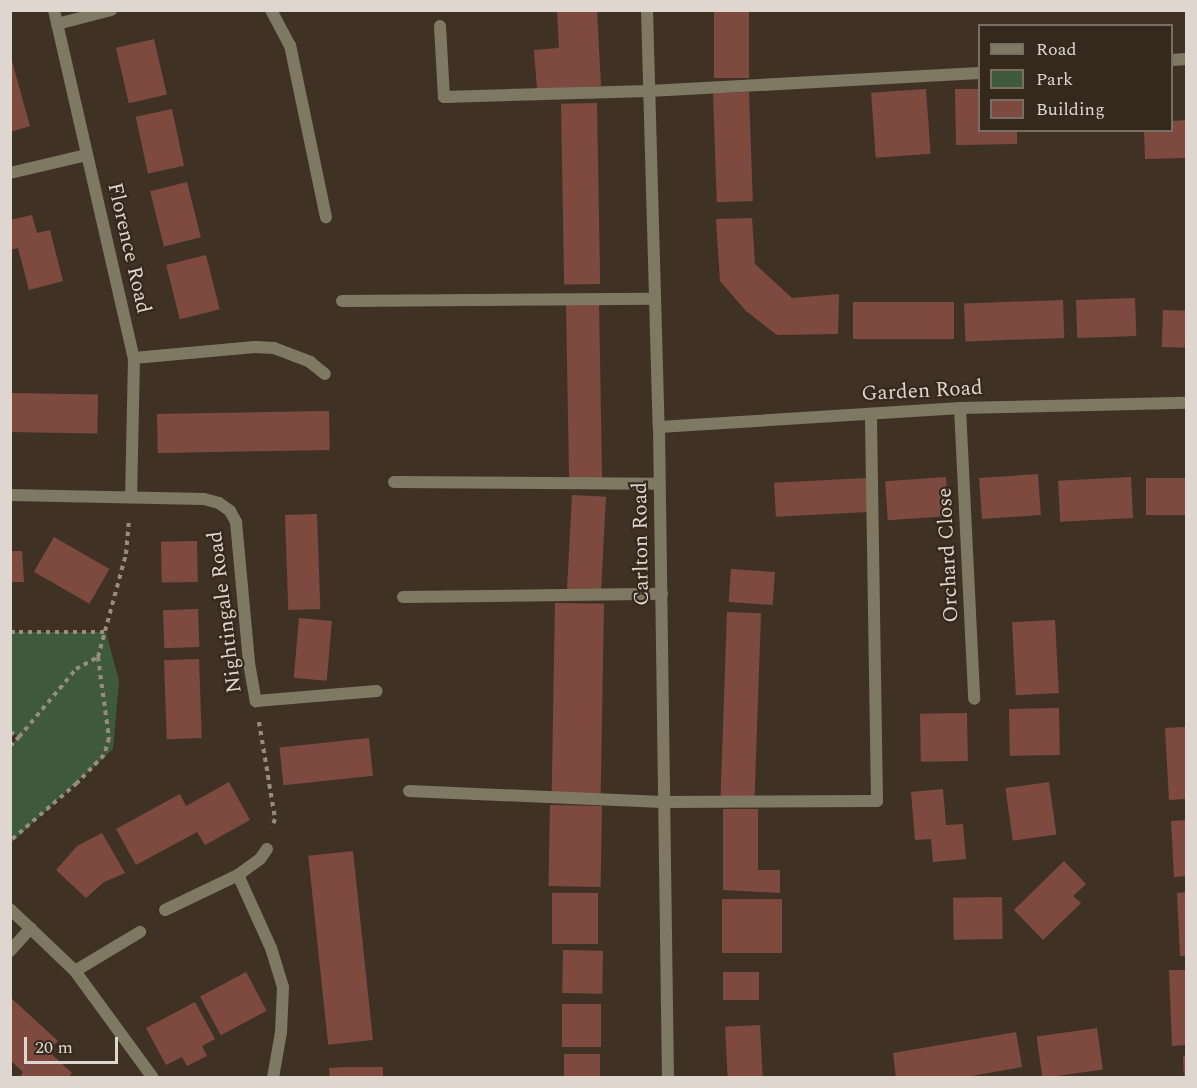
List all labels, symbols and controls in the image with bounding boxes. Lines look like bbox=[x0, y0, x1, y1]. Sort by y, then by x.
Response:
legend bbox=[978, 24, 1173, 132]
text: Road bbox=[1036, 36, 1077, 63]
text: Park bbox=[1036, 66, 1073, 93]
text: Building bbox=[1036, 96, 1105, 123]
street label: Florence Road bbox=[102, 180, 156, 316]
street label: Garden Road bbox=[861, 375, 983, 407]
street label: Carlton Road bbox=[627, 482, 655, 606]
street label: Orchard Close bbox=[932, 487, 964, 623]
street label: Nightingale Road bbox=[203, 529, 247, 695]
scale bar bbox=[27, 1025, 122, 1063]
text: 20 m bbox=[35, 1034, 73, 1061]

